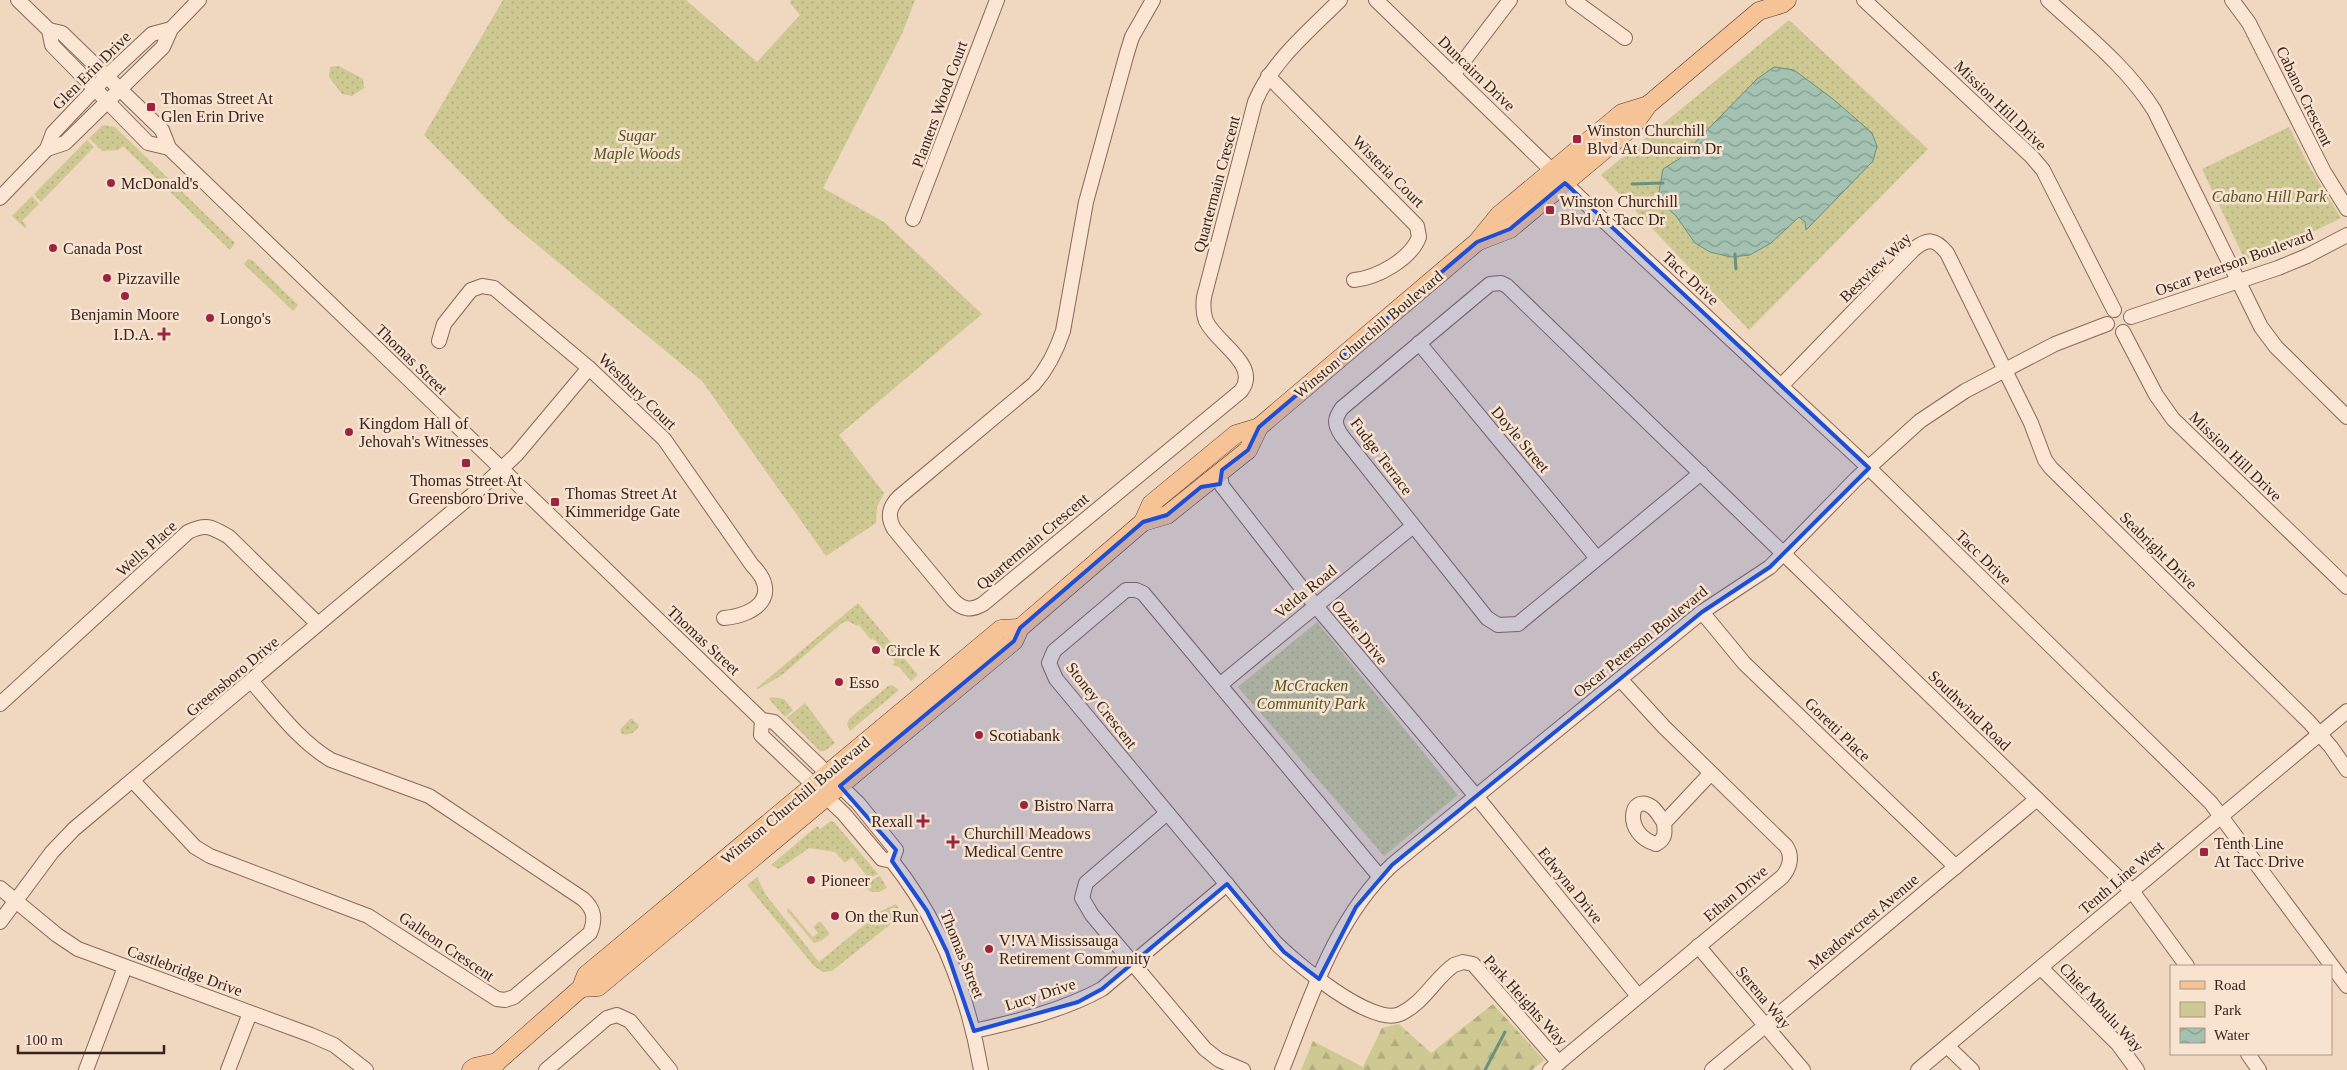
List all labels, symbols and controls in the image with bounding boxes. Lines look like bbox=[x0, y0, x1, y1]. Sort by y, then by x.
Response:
street label: Glen Erin Drive bbox=[49, 28, 134, 113]
street label: Duncairn Drive bbox=[1435, 33, 1519, 114]
street label: Planters Wood Court bbox=[909, 38, 970, 170]
street label: Cabano Crescent bbox=[2273, 44, 2336, 149]
street label: Mission Hill Drive bbox=[1951, 57, 2050, 153]
place label: Thomas Street At Glen Erin Drive bbox=[161, 90, 274, 125]
marker: Thomas Street At Glen Erin Drive bbox=[145, 101, 157, 113]
street label: Quartermain Crescent bbox=[1190, 113, 1243, 254]
place label: Winston Churchill Blvd At Duncairn Dr bbox=[1587, 122, 1722, 157]
park label: Sugar Maple Woods bbox=[593, 127, 680, 163]
street label: Wisteria Court bbox=[1349, 132, 1428, 211]
marker: Winston Churchill Blvd At Duncairn Dr bbox=[1571, 133, 1583, 145]
place label: McDonald's bbox=[121, 175, 199, 192]
marker: McDonald's bbox=[105, 177, 117, 189]
park label: Cabano Hill Park bbox=[2212, 188, 2327, 205]
place label: Winston Churchill Blvd At Tacc Dr bbox=[1560, 193, 1679, 228]
marker: Winston Churchill Blvd At Tacc Dr bbox=[1544, 204, 1556, 216]
street label: Oscar Peterson Boulevard bbox=[2153, 226, 2316, 299]
street label: Bestview Way bbox=[1836, 229, 1915, 306]
place label: Canada Post bbox=[63, 240, 143, 257]
marker: Canada Post bbox=[47, 242, 59, 254]
street label: Tacc Drive bbox=[1659, 248, 1722, 309]
street label: Winston Churchill Boulevard bbox=[1291, 267, 1446, 402]
place label: Pizzaville bbox=[117, 270, 180, 287]
marker: Pizzaville bbox=[101, 272, 113, 284]
marker: Benjamin Moore bbox=[119, 290, 131, 302]
place label: Benjamin Moore bbox=[71, 306, 179, 324]
place label: Longo's bbox=[220, 310, 271, 328]
marker: Longo's bbox=[204, 312, 216, 324]
street label: Thomas Street bbox=[372, 321, 451, 398]
place label: I.D.A. bbox=[114, 326, 154, 343]
marker: I.D.A. bbox=[158, 328, 170, 340]
street label: Westbury Court bbox=[595, 350, 680, 434]
street label: Doyle Street bbox=[1487, 403, 1553, 477]
street label: Mission Hill Drive bbox=[2186, 408, 2285, 504]
place label: Kingdom Hall of Jehovah's Witnesses bbox=[359, 415, 488, 450]
street label: Fudge Terrace bbox=[1346, 415, 1416, 499]
marker: Kingdom Hall of Jehovah's Witnesses bbox=[343, 426, 355, 438]
marker: Thomas Street At Greensboro Drive bbox=[460, 457, 472, 469]
place label: Thomas Street At Greensboro Drive bbox=[408, 472, 524, 507]
place label: Thomas Street At Kimmeridge Gate bbox=[565, 485, 680, 521]
street label: Quartermain Crescent bbox=[973, 489, 1092, 593]
marker: Thomas Street At Kimmeridge Gate bbox=[549, 496, 561, 508]
street label: Seabright Drive bbox=[2116, 508, 2201, 593]
street label: Wells Place bbox=[113, 517, 180, 580]
street label: Tacc Drive bbox=[1952, 527, 2015, 588]
street label: Velda Road bbox=[1271, 561, 1339, 621]
street label: Oscar Peterson Boulevard bbox=[1570, 582, 1711, 701]
street label: Ozzie Drive bbox=[1328, 597, 1391, 668]
street label: Thomas Street bbox=[664, 602, 744, 679]
street label: Greensboro Drive bbox=[183, 633, 282, 720]
place label: Circle K bbox=[886, 642, 941, 659]
marker: Circle K bbox=[870, 644, 882, 656]
street label: Stoney Crescent bbox=[1062, 659, 1141, 753]
street label: Southwind Road bbox=[1925, 667, 2014, 754]
place label: Esso bbox=[849, 674, 879, 691]
marker: Esso bbox=[833, 676, 845, 688]
park label: McCracken Community Park bbox=[1257, 677, 1366, 713]
street label: Goretti Place bbox=[1802, 694, 1874, 765]
place label: Scotiabank bbox=[989, 727, 1060, 744]
marker: Scotiabank bbox=[973, 729, 985, 741]
street label: Winston Churchill Boulevard bbox=[718, 733, 873, 868]
place label: Bistro Narra bbox=[1034, 797, 1114, 814]
marker: Bistro Narra bbox=[1018, 799, 1030, 811]
place label: Rexall bbox=[871, 813, 914, 830]
marker: Rexall bbox=[917, 815, 929, 827]
place label: Churchill Meadows Medical Centre bbox=[964, 825, 1091, 860]
marker: Churchill Meadows Medical Centre bbox=[946, 835, 960, 849]
place label: Tenth Line At Tacc Drive bbox=[2214, 835, 2304, 870]
street label: Tenth Line West bbox=[2076, 837, 2167, 918]
street label: Edwyna Drive bbox=[1534, 844, 1606, 927]
marker: Tenth Line At Tacc Drive bbox=[2198, 846, 2210, 858]
street label: Ethan Drive bbox=[1700, 862, 1771, 925]
street label: Meadowcrest Avenue bbox=[1805, 871, 1922, 972]
place label: Pioneer bbox=[821, 872, 871, 889]
marker: Pioneer bbox=[805, 874, 817, 886]
street label: Galleon Crescent bbox=[396, 908, 498, 985]
place label: On the Run bbox=[845, 908, 919, 925]
street label: Thomas Street bbox=[937, 908, 988, 1001]
marker: On the Run bbox=[829, 910, 841, 922]
place label: V!VA Mississauga Retirement Community bbox=[999, 932, 1151, 968]
street label: Castlebridge Drive bbox=[125, 942, 245, 1000]
marker: V!VA Mississauga Retirement Community bbox=[983, 943, 995, 955]
street label: Park Heights Way bbox=[1480, 952, 1571, 1050]
street label: Chief Mbulu Way bbox=[2056, 960, 2147, 1056]
street label: Serena Way bbox=[1732, 963, 1795, 1033]
legend bbox=[2170, 965, 2332, 1055]
street label: Lucy Drive bbox=[1003, 975, 1078, 1015]
text: Road bbox=[2214, 977, 2246, 993]
text: Park bbox=[2214, 1002, 2242, 1018]
scale bar bbox=[18, 1022, 164, 1054]
text: Water bbox=[2214, 1027, 2249, 1043]
text: 100 m bbox=[25, 1032, 63, 1048]

